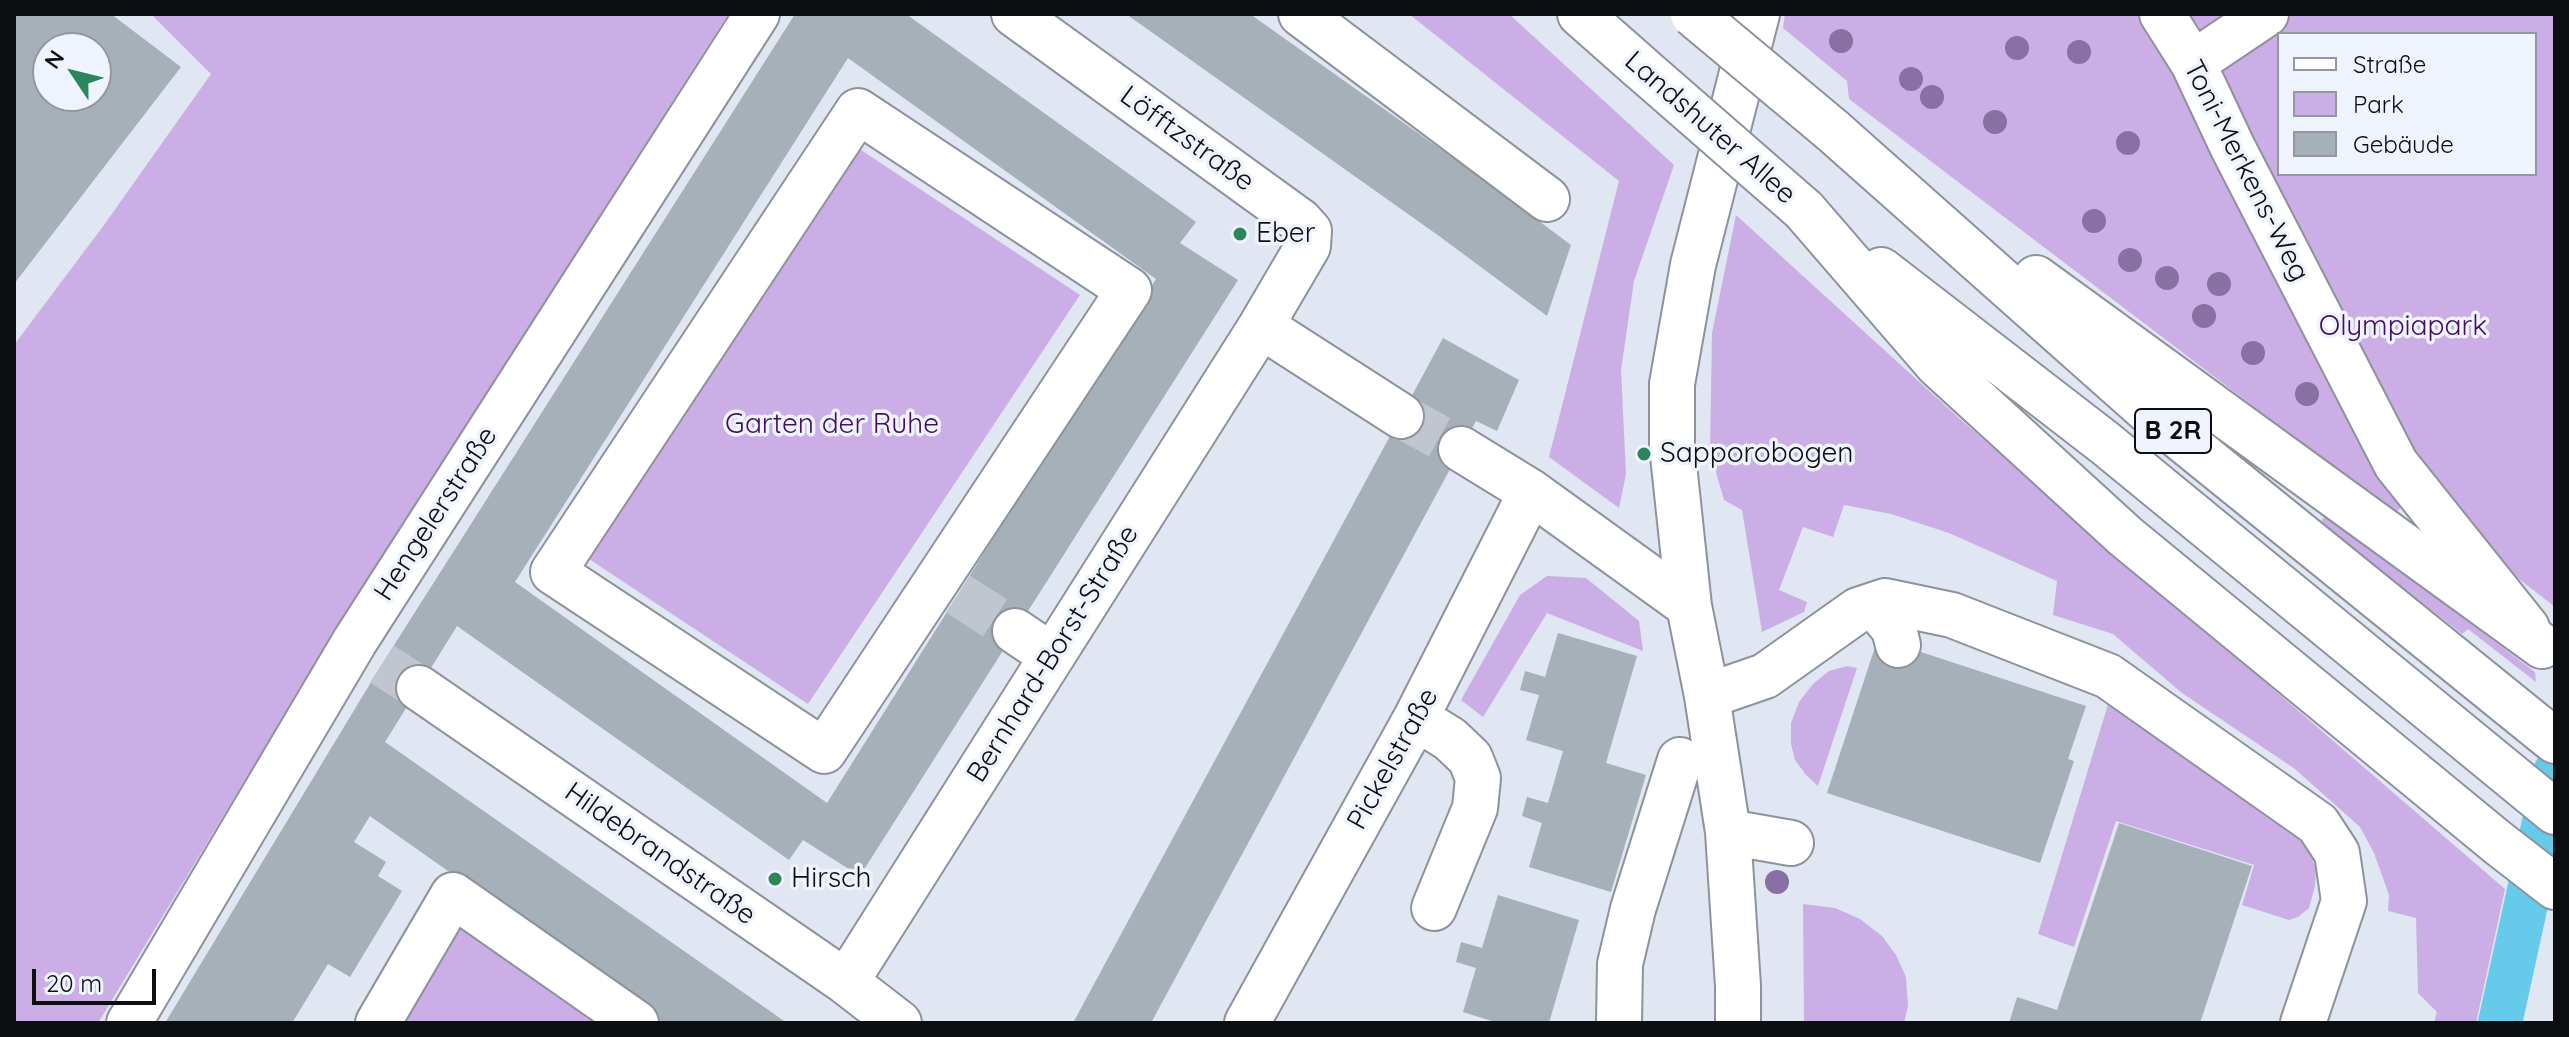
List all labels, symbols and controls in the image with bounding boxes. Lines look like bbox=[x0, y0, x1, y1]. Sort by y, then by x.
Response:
north arrow bbox=[32, 32, 112, 112]
legend bbox=[2277, 32, 2537, 176]
street label: Landshuter Allee bbox=[1617, 44, 1803, 212]
text: N bbox=[38, 45, 70, 74]
text: Straße bbox=[2353, 49, 2426, 79]
street label: Toni-Merkens-Weg bbox=[2176, 55, 2316, 287]
street label: Löfftzstraße bbox=[1113, 79, 1261, 199]
text: Park bbox=[2353, 89, 2404, 119]
text: Gebäude bbox=[2353, 129, 2454, 159]
place label: Eber bbox=[1256, 217, 1315, 251]
marker: Eber bbox=[1231, 225, 1249, 243]
park label: Olympiapark bbox=[2319, 310, 2487, 344]
park label: Garten der Ruhe bbox=[725, 408, 939, 442]
road number: B 2R bbox=[2135, 409, 2211, 453]
street label: Hengelerstraße bbox=[367, 421, 505, 607]
place label: Sapporobogen bbox=[1660, 437, 1853, 471]
marker: Sapporobogen bbox=[1635, 445, 1653, 463]
street label: Bernhard-Borst-Straße bbox=[960, 519, 1146, 789]
street label: Pickelstraße bbox=[1340, 682, 1446, 836]
street label: Hildebrandstraße bbox=[558, 776, 762, 932]
place label: Hirsch bbox=[791, 862, 871, 896]
marker: Hirsch bbox=[766, 870, 784, 888]
scale bar bbox=[36, 953, 160, 1003]
text: 20 m bbox=[46, 968, 102, 998]

